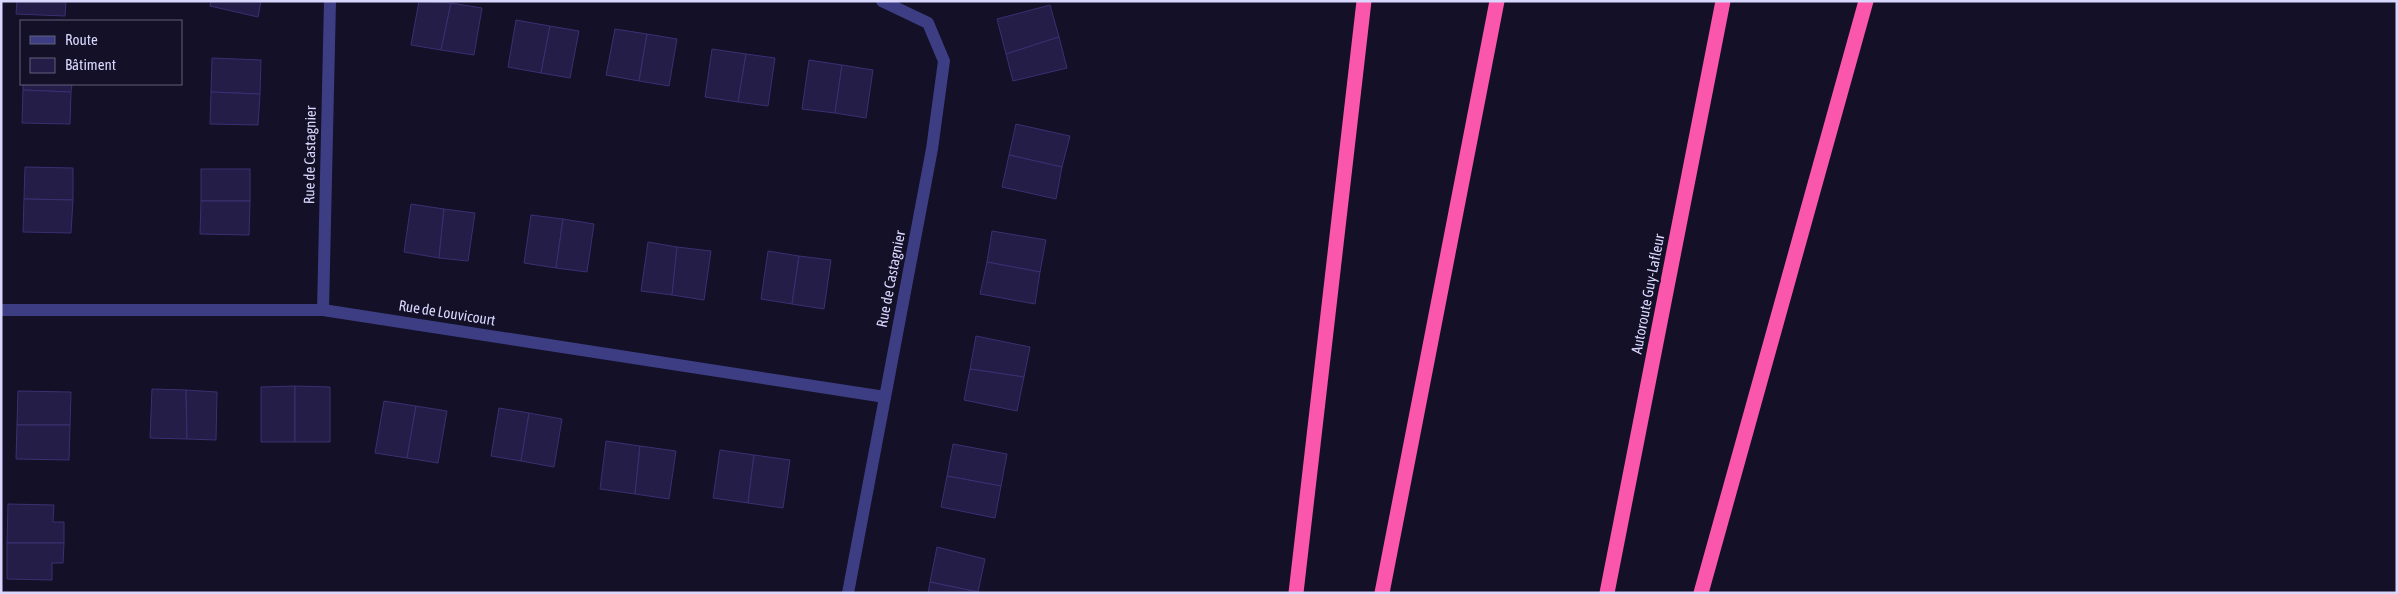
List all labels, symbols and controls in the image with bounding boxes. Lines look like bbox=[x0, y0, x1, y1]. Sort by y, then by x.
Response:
legend bbox=[20, 20, 182, 85]
text: Route bbox=[65, 31, 98, 48]
text: Bâtiment bbox=[65, 56, 116, 73]
street label: Rue de Castagnier bbox=[300, 105, 319, 204]
street label: Rue de Castagnier bbox=[873, 228, 908, 329]
street label: Autoroute Guy-Lafleur bbox=[1628, 232, 1668, 355]
street label: Rue de Louvicourt bbox=[397, 296, 497, 329]

